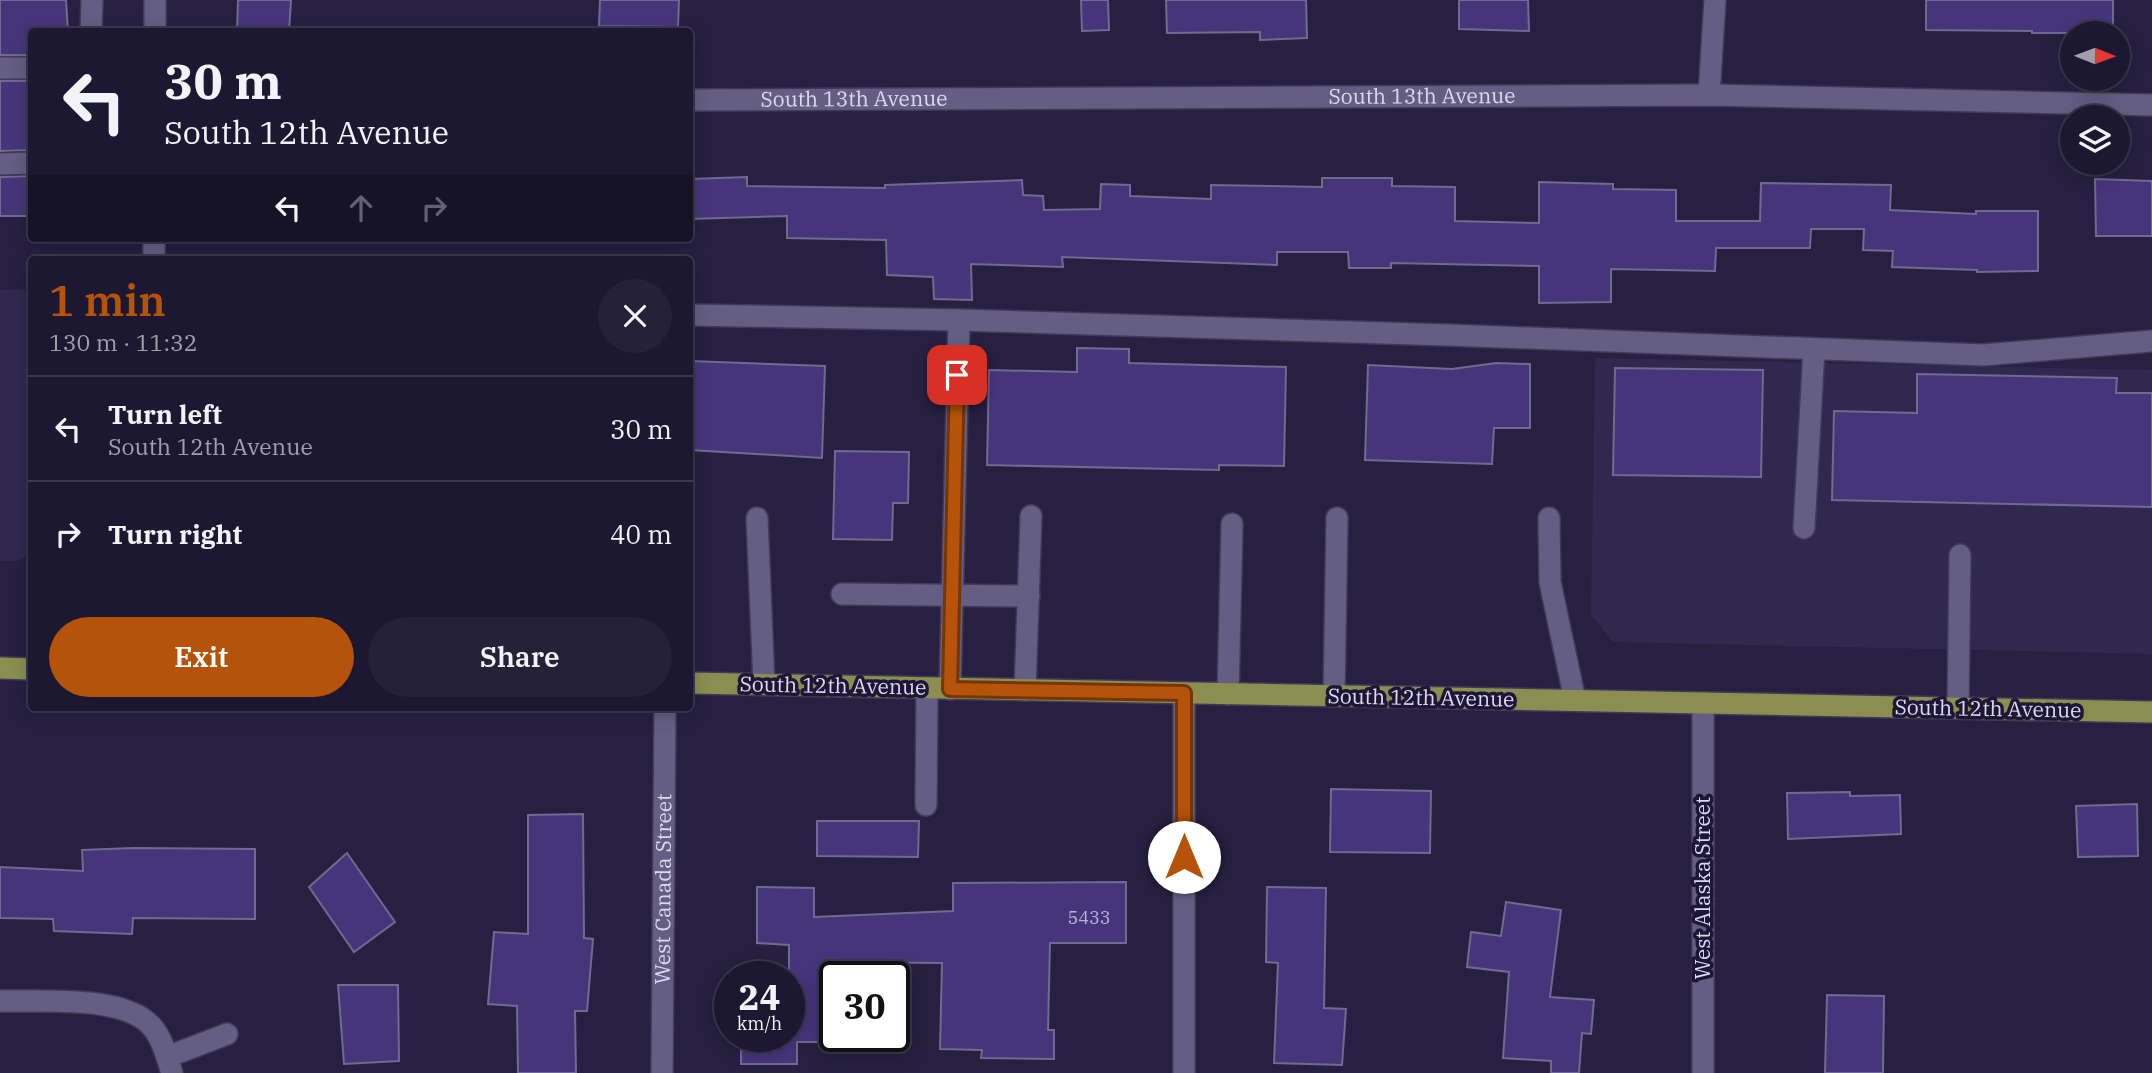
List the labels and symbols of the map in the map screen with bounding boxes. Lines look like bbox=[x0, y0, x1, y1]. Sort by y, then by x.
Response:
north arrow bbox=[2060, 21, 2130, 91]
street label: South 13th Avenue bbox=[1328, 81, 1516, 110]
street label: South 13th Avenue bbox=[760, 84, 948, 113]
pin bbox=[927, 345, 987, 405]
street label: South 12th Avenue bbox=[739, 669, 927, 701]
street label: South 12th Avenue bbox=[1327, 681, 1515, 713]
street label: South 12th Avenue bbox=[1894, 692, 2082, 724]
street label: West Canada Street bbox=[648, 793, 677, 985]
street label: West Alaska Street bbox=[1688, 797, 1716, 979]
position arrow bbox=[1147, 820, 1221, 894]
house number: 5433 bbox=[1067, 906, 1111, 929]
speed limit sign: 30 bbox=[819, 961, 910, 1052]

